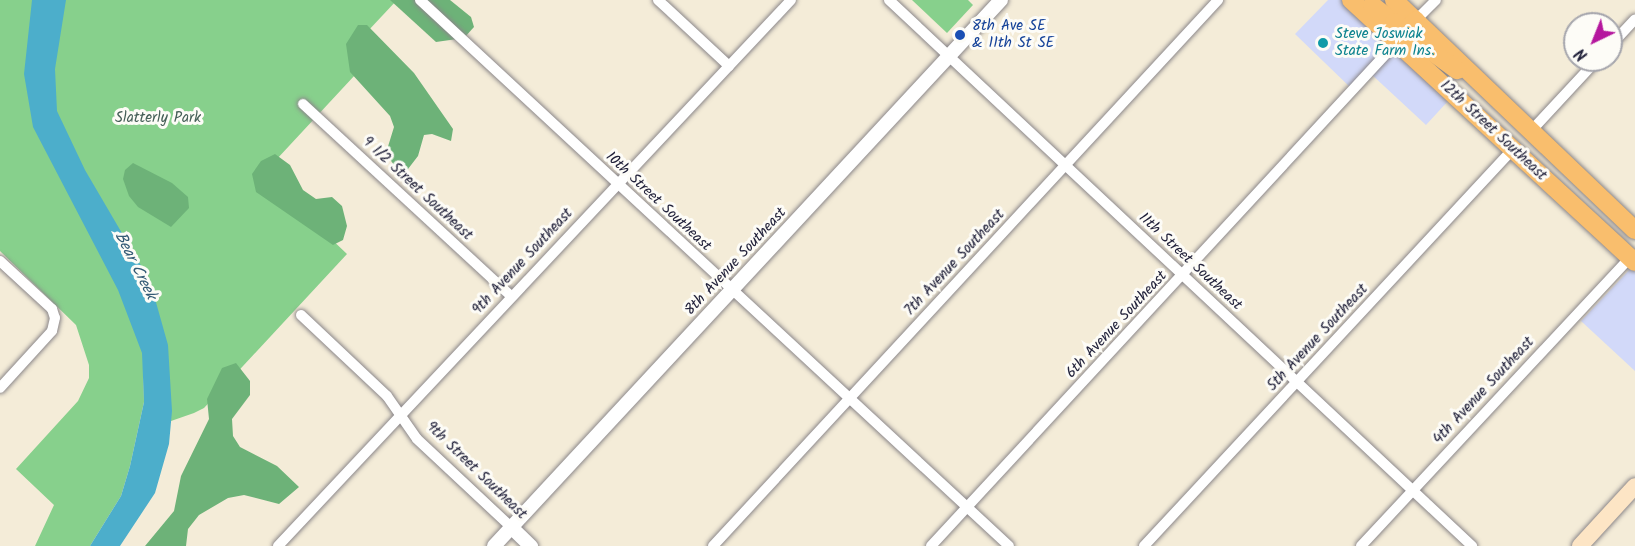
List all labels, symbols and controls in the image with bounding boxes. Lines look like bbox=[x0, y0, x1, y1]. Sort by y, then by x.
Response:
north arrow bbox=[1563, 12, 1623, 72]
place label: 8th Ave SE & 11th St SE bbox=[972, 17, 1054, 52]
place label: Steve Joswiak State Farm Ins. bbox=[1335, 25, 1435, 60]
marker: 8th Ave SE & 11th St SE bbox=[953, 28, 967, 42]
marker: Steve Joswiak State Farm Ins. bbox=[1316, 36, 1330, 50]
text: N bbox=[1570, 41, 1594, 67]
street label: 12th Street Southeast bbox=[1436, 77, 1550, 185]
park label: Slatterly Park bbox=[115, 110, 201, 128]
street label: 9 1/2 Street Southeast bbox=[358, 133, 476, 245]
street label: 10th Street Southeast bbox=[601, 148, 715, 256]
street label: 8th Avenue Southeast bbox=[681, 204, 791, 320]
street label: 9th Avenue Southeast bbox=[469, 205, 577, 319]
street label: 7th Avenue Southeast bbox=[901, 206, 1009, 320]
street label: 11th Street Southeast bbox=[1134, 209, 1246, 315]
water label: Bear Creek bbox=[110, 229, 160, 303]
street label: 6th Avenue Southeast bbox=[1063, 268, 1171, 382]
street label: 5th Avenue Southeast bbox=[1264, 281, 1372, 395]
street label: 4th Avenue Southeast bbox=[1430, 334, 1538, 448]
street label: 9th Street Southeast bbox=[422, 418, 530, 524]

